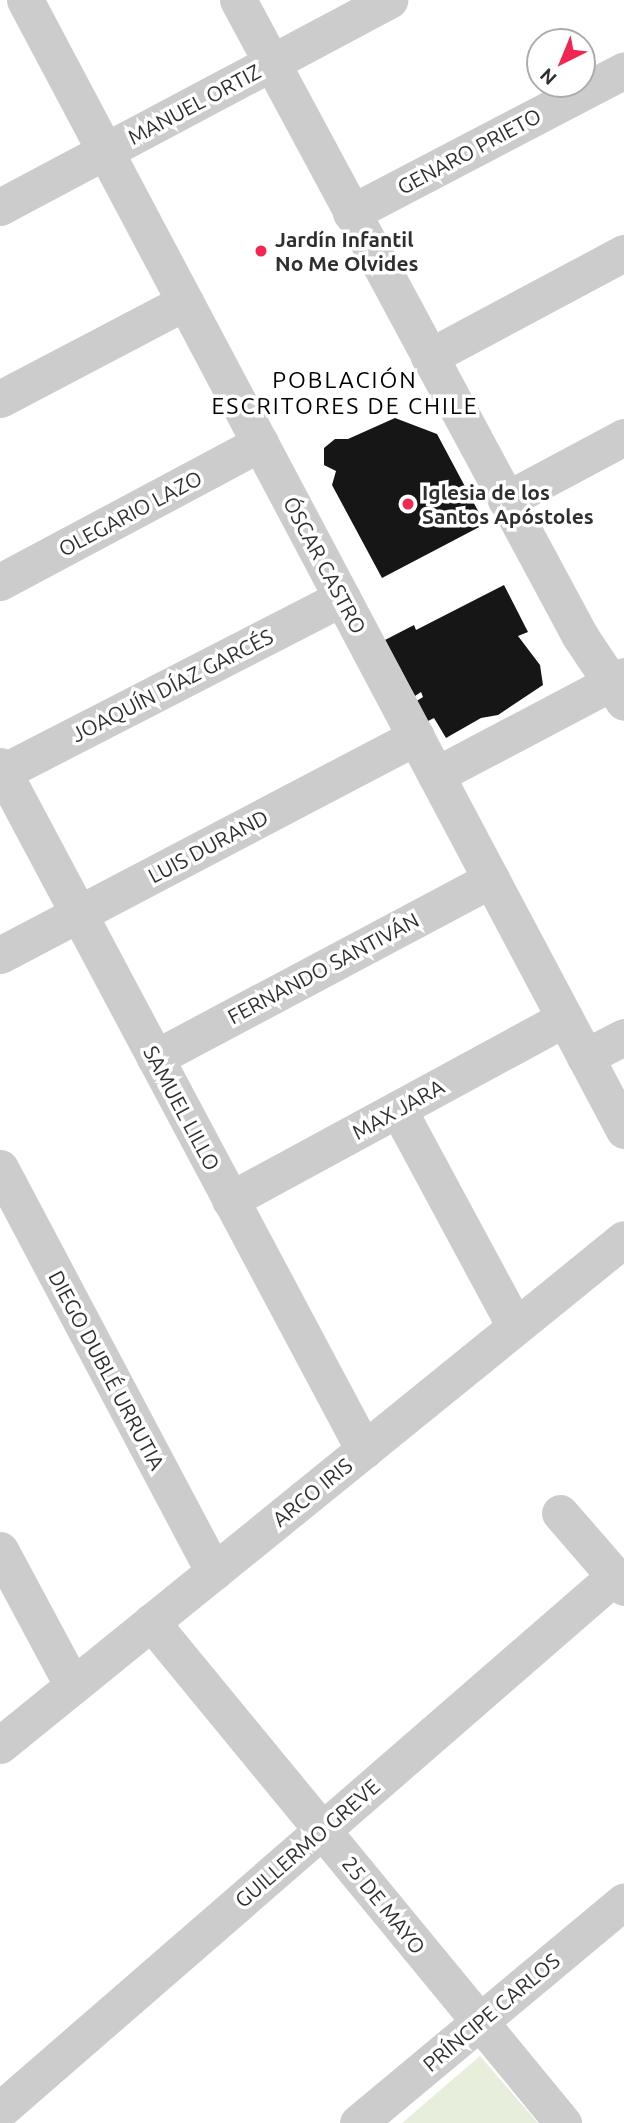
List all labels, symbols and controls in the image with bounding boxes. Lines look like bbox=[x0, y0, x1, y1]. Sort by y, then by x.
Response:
north arrow bbox=[526, 28, 596, 98]
street label: MANUEL ORTIZ bbox=[123, 58, 265, 150]
text: N bbox=[535, 64, 561, 90]
street label: GENARO PRIETO bbox=[393, 103, 545, 199]
place label: Jardín Infantil No Me Olvides bbox=[275, 226, 418, 276]
marker: Jardín Infantil No Me Olvides bbox=[253, 243, 269, 259]
district label: POBLACIÓN ESCRITORES DE CHILE bbox=[214, 366, 476, 420]
street label: OLEGARIO LAZO bbox=[54, 465, 206, 561]
place label: Iglesia de los Santos Apóstoles bbox=[422, 479, 594, 529]
street label: ÓSCAR CASTRO bbox=[278, 492, 372, 638]
marker: Iglesia de los Santos Apóstoles bbox=[400, 496, 416, 512]
street label: JOAQUÍN DÍAZ GARCÉS bbox=[67, 623, 277, 747]
street label: LUIS DURAND bbox=[144, 804, 272, 888]
street label: FERNANDO SANTIVÁN bbox=[223, 907, 423, 1029]
street label: SAMUEL LILLO bbox=[139, 1041, 225, 1175]
street label: MAX JARA bbox=[348, 1073, 448, 1145]
street label: DIEGO DUBLÉ URRUTIA bbox=[44, 1266, 170, 1474]
street label: ARCO IRIS bbox=[267, 1452, 357, 1532]
street label: GUILLERMO GREVE bbox=[230, 1773, 384, 1913]
street label: 25 DE MAYO bbox=[337, 1851, 431, 1959]
street label: PRÍNCIPE CARLOS bbox=[417, 1947, 565, 2077]

